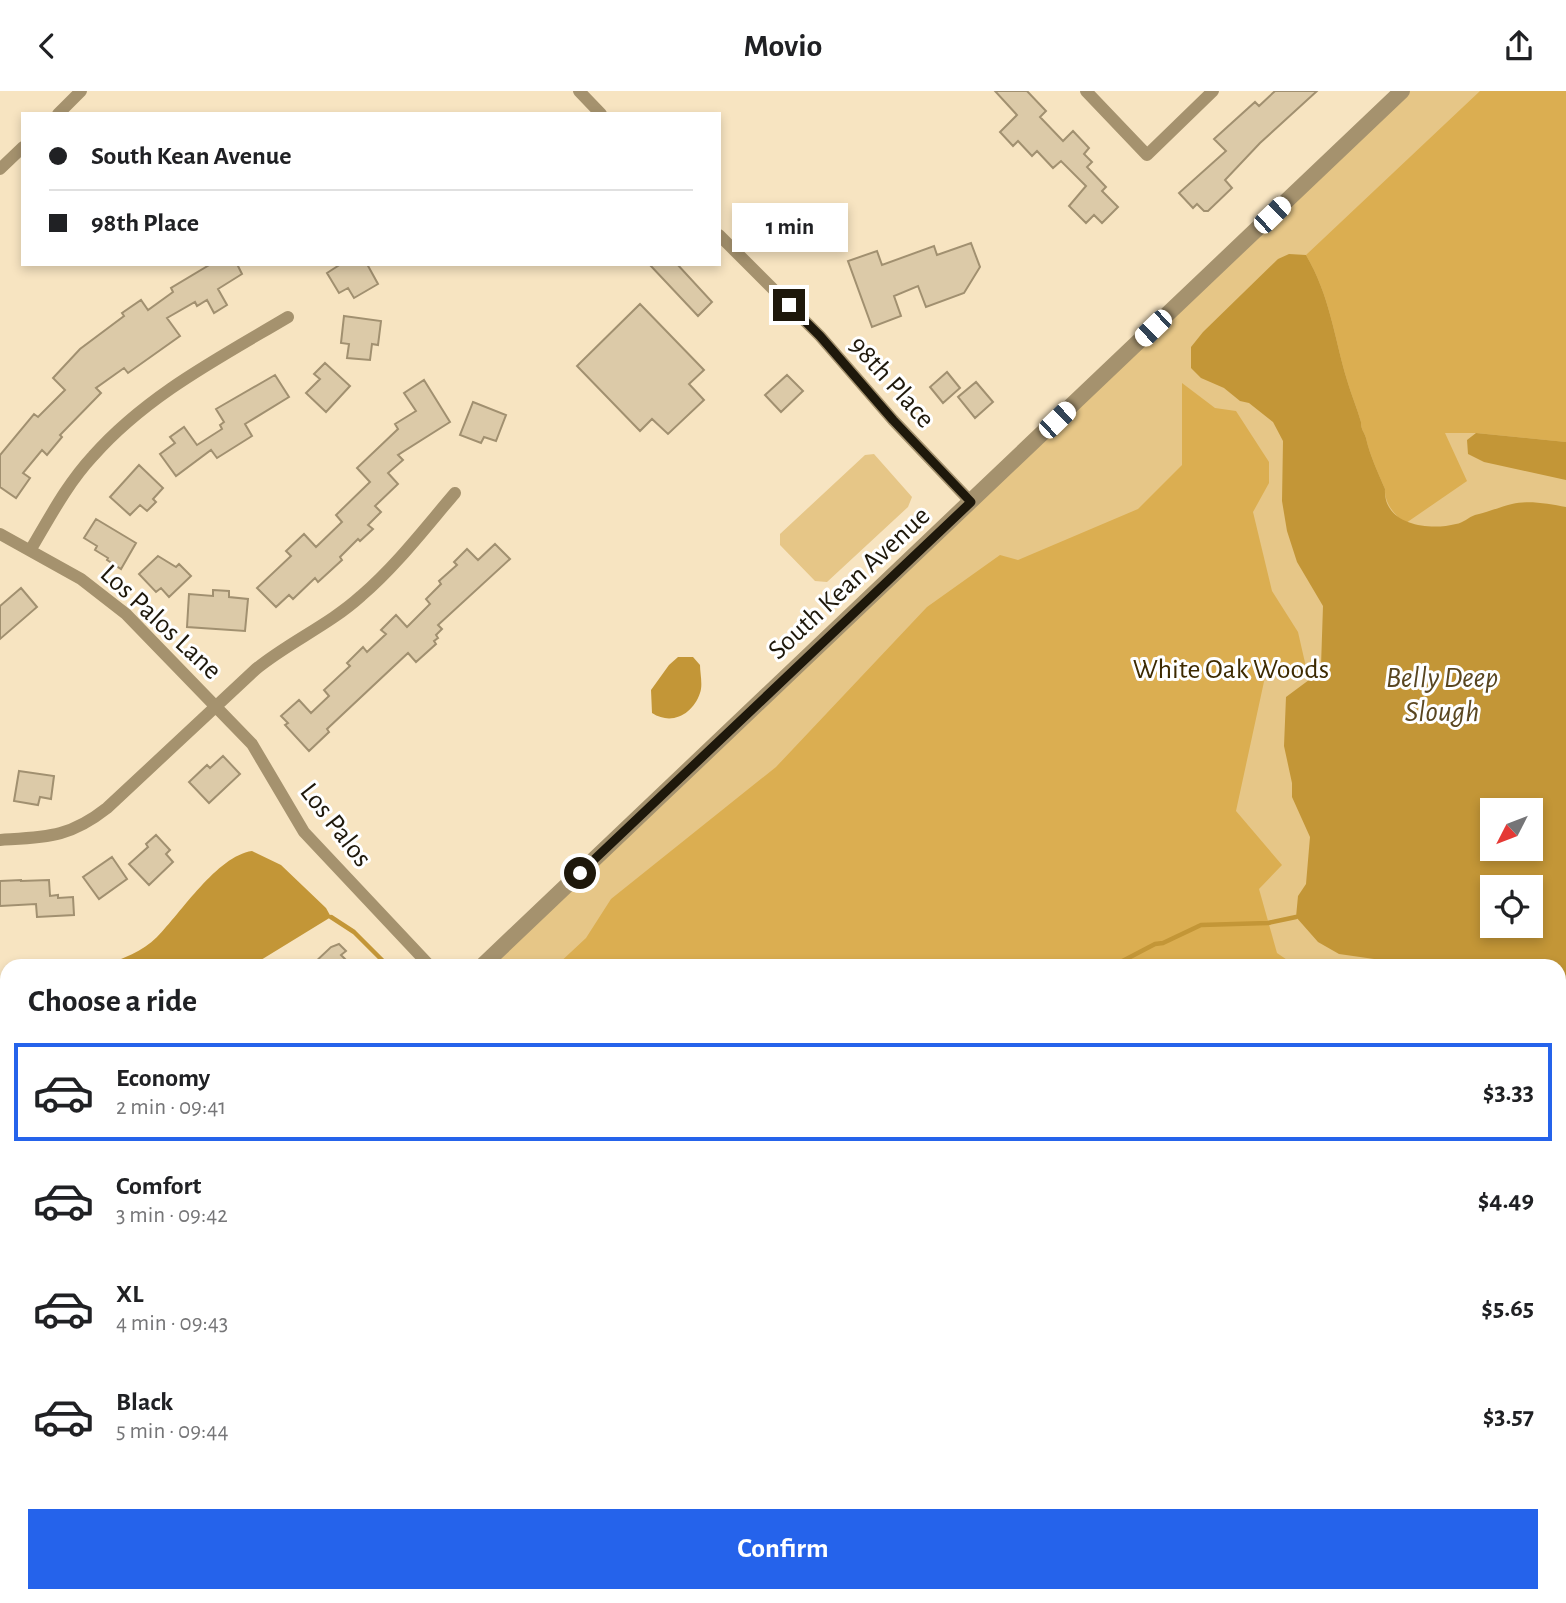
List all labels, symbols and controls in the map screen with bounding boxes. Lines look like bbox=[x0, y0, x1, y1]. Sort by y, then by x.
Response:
icon: back bbox=[28, 27, 66, 65]
icon: share bbox=[1500, 27, 1538, 65]
text: Movio bbox=[744, 30, 822, 62]
text: South Kean Avenue bbox=[91, 143, 292, 169]
car bbox=[1250, 193, 1295, 237]
callout: 1 min bbox=[731, 204, 847, 253]
text: 98th Place bbox=[91, 210, 199, 236]
text: 1 min bbox=[766, 216, 814, 239]
route end bbox=[773, 289, 805, 321]
car bbox=[1131, 306, 1176, 350]
street label: 98th Place bbox=[843, 331, 940, 434]
car bbox=[1035, 398, 1080, 442]
street label: South Kean Avenue bbox=[763, 502, 936, 665]
street label: Los Palos Lane bbox=[95, 560, 227, 685]
park label: White Oak Woods bbox=[1133, 656, 1329, 684]
water label: Belly Deep Slough bbox=[1386, 663, 1498, 727]
street label: Los Palos bbox=[294, 778, 377, 872]
north arrow bbox=[1480, 798, 1544, 861]
map controls bbox=[1480, 798, 1543, 938]
route start bbox=[564, 857, 596, 889]
button: locate bbox=[1480, 875, 1543, 938]
text: Choose a ride bbox=[28, 985, 197, 1017]
icon: car bbox=[32, 1061, 95, 1124]
text: Economy bbox=[116, 1065, 210, 1091]
text: $3.33 bbox=[1483, 1079, 1534, 1105]
text: 2 min · 09:41 bbox=[116, 1096, 226, 1119]
icon: car bbox=[32, 1169, 95, 1232]
text: Comfort bbox=[116, 1173, 201, 1199]
text: $4.49 bbox=[1478, 1187, 1534, 1213]
text: 3 min · 09:42 bbox=[116, 1204, 228, 1227]
icon: car bbox=[32, 1277, 95, 1340]
text: XL bbox=[116, 1281, 143, 1307]
text: $5.65 bbox=[1481, 1295, 1534, 1321]
text: 4 min · 09:43 bbox=[116, 1312, 228, 1335]
icon: car bbox=[32, 1385, 95, 1448]
text: Black bbox=[116, 1389, 173, 1415]
text: $3.57 bbox=[1483, 1403, 1534, 1429]
text: 5 min · 09:44 bbox=[116, 1420, 228, 1443]
button: Confirm bbox=[28, 1509, 1538, 1589]

